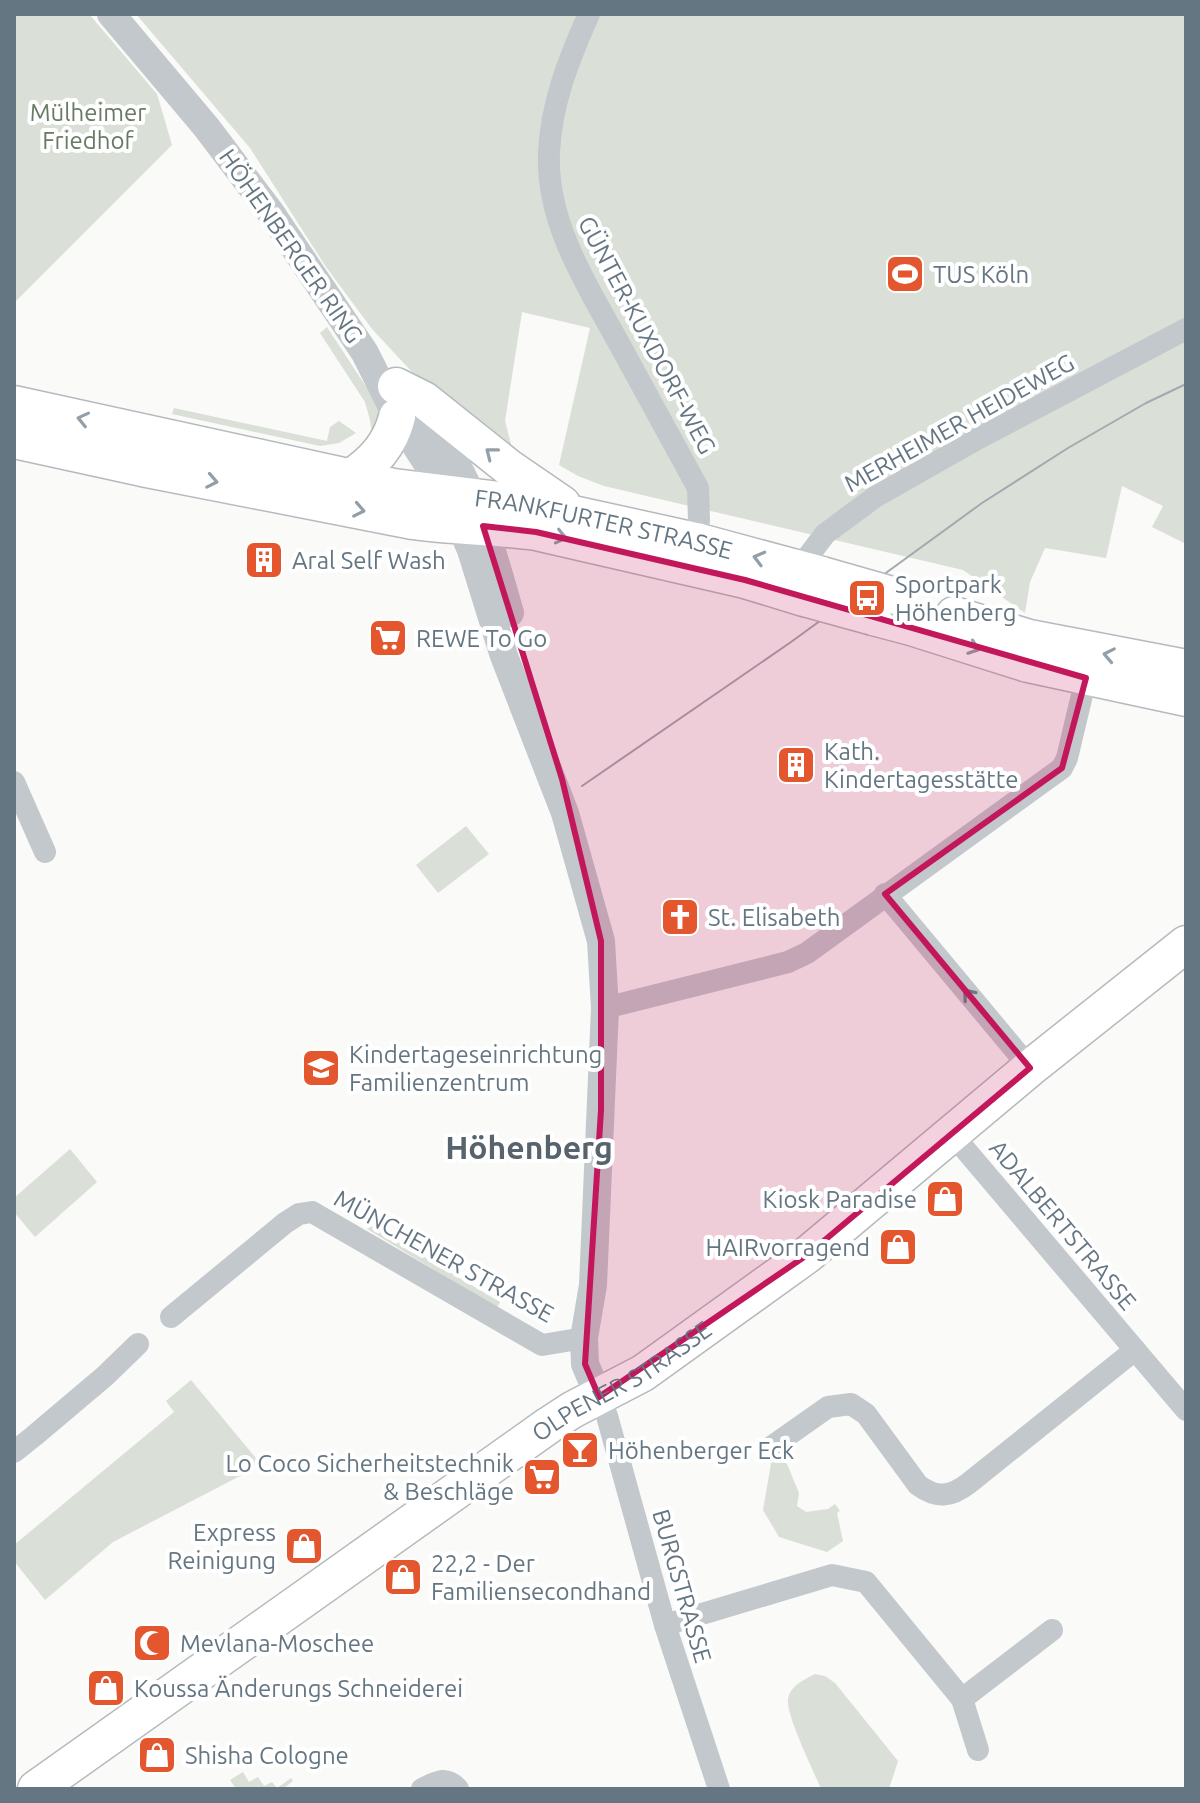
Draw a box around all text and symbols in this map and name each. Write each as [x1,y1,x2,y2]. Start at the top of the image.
park label: Mülheimer Friedhof [30,99,146,154]
street label: HÖHENBERGER RING [214,144,368,348]
street label: GÜNTER-KUXDORF-WEG [573,212,721,458]
sports icon: TUS Köln [884,253,926,295]
place label: TUS Köln [933,261,1029,288]
street label: MERHEIMER HEIDEWEG [839,349,1079,497]
one-way arrow [76,411,90,428]
one-way arrow [485,448,500,462]
one-way arrow [206,471,219,488]
street label: FRANKFURTER STRASSE [473,484,736,564]
one-way arrow [352,500,366,517]
one-way arrow [553,528,567,545]
building icon: Aral Self Wash [243,539,285,581]
place label: Aral Self Wash [292,547,446,574]
one-way arrow [752,550,766,567]
place label: Sportpark Höhenberg [895,571,1017,626]
bus stop icon: Sportpark Höhenberg [846,577,888,619]
supermarket icon: REWE To Go [367,617,409,659]
place label: REWE To Go [416,625,547,652]
one-way arrow [967,638,981,654]
one-way arrow [1102,647,1116,664]
place label: Kath. Kindertagesstätte [824,738,1018,793]
building icon: Kath. Kindertagesstätte [775,744,817,786]
church icon: St. Elisabeth [659,896,701,938]
place label: St. Elisabeth [708,904,840,931]
one-way arrow [963,989,978,1003]
place label: Kindertageseinrichtung Familienzentrum [349,1041,602,1096]
school or university icon: Kindertageseinrichtung Familienzentrum [300,1047,342,1089]
district label: Höhenberg [445,1129,613,1165]
street label: ADALBERTSTRASSE [984,1135,1142,1315]
shop icon: Kiosk Paradise [924,1178,966,1220]
street label: MÜNCHENER STRASSE [330,1184,558,1328]
place label: Kiosk Paradise [763,1186,917,1213]
shop icon: HAIRvorragend [877,1226,919,1268]
place label: HAIRvorragend [706,1234,870,1261]
street label: OLPENER STRASSE [527,1315,716,1446]
bar icon: Höhenberger Eck [559,1429,601,1471]
place label: Höhenberger Eck [608,1437,794,1464]
place label: Lo Coco Sicherheitstechnik & Beschläge [225,1450,514,1505]
supermarket icon: Lo Coco Sicherheitstechnik & Beschläge [521,1456,563,1498]
street label: BURGSTRASSE [647,1506,717,1666]
place label: Express Reinigung [167,1519,276,1574]
shop icon: Express Reinigung [283,1525,325,1567]
place label: 22,2 - Der Familiensecondhand [431,1550,651,1605]
shop icon: 22,2 - Der Familiensecondhand [382,1556,424,1598]
mosque icon: Mevlana-Moschee [131,1622,173,1664]
place label: Mevlana-Moschee [180,1630,374,1657]
shop icon: Koussa Änderungs Schneiderei [85,1667,127,1709]
place label: Koussa Änderungs Schneiderei [134,1675,463,1702]
shop icon: Shisha Cologne [136,1734,178,1776]
place label: Shisha Cologne [185,1742,349,1769]

